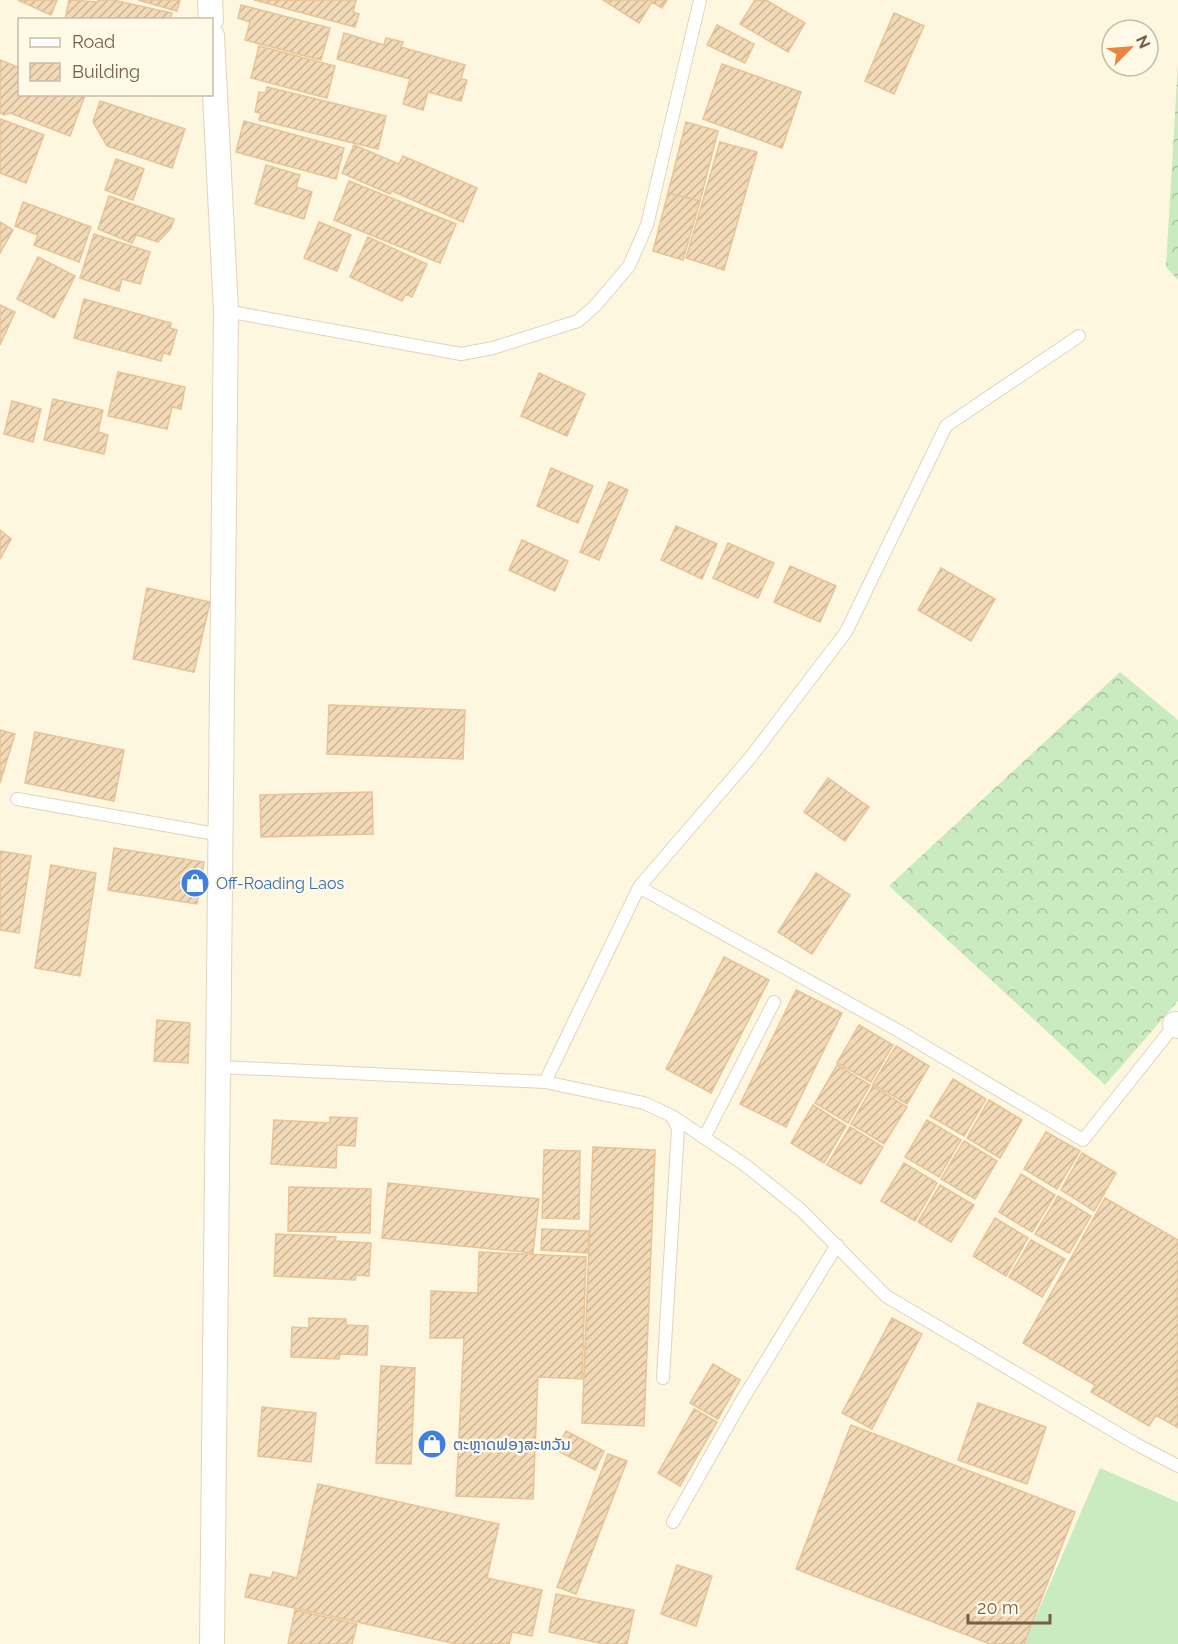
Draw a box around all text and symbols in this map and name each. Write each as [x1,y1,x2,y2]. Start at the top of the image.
legend [18,18,213,96]
north arrow [1100,18,1160,78]
text: Road [72,31,115,52]
text: N [1132,32,1154,51]
text: Building [72,61,140,82]
shop icon: Off-Roading Laos [179,867,211,899]
place label: Off-Roading Laos [216,874,344,893]
shop icon: ຕະຫຼາດຟອງສະຫວັນ [416,1428,448,1460]
place label: ຕະຫຼາດຟອງສະຫວັນ [453,1435,571,1454]
scale bar [968,1587,1050,1625]
text: 20 m [977,1597,1019,1618]

